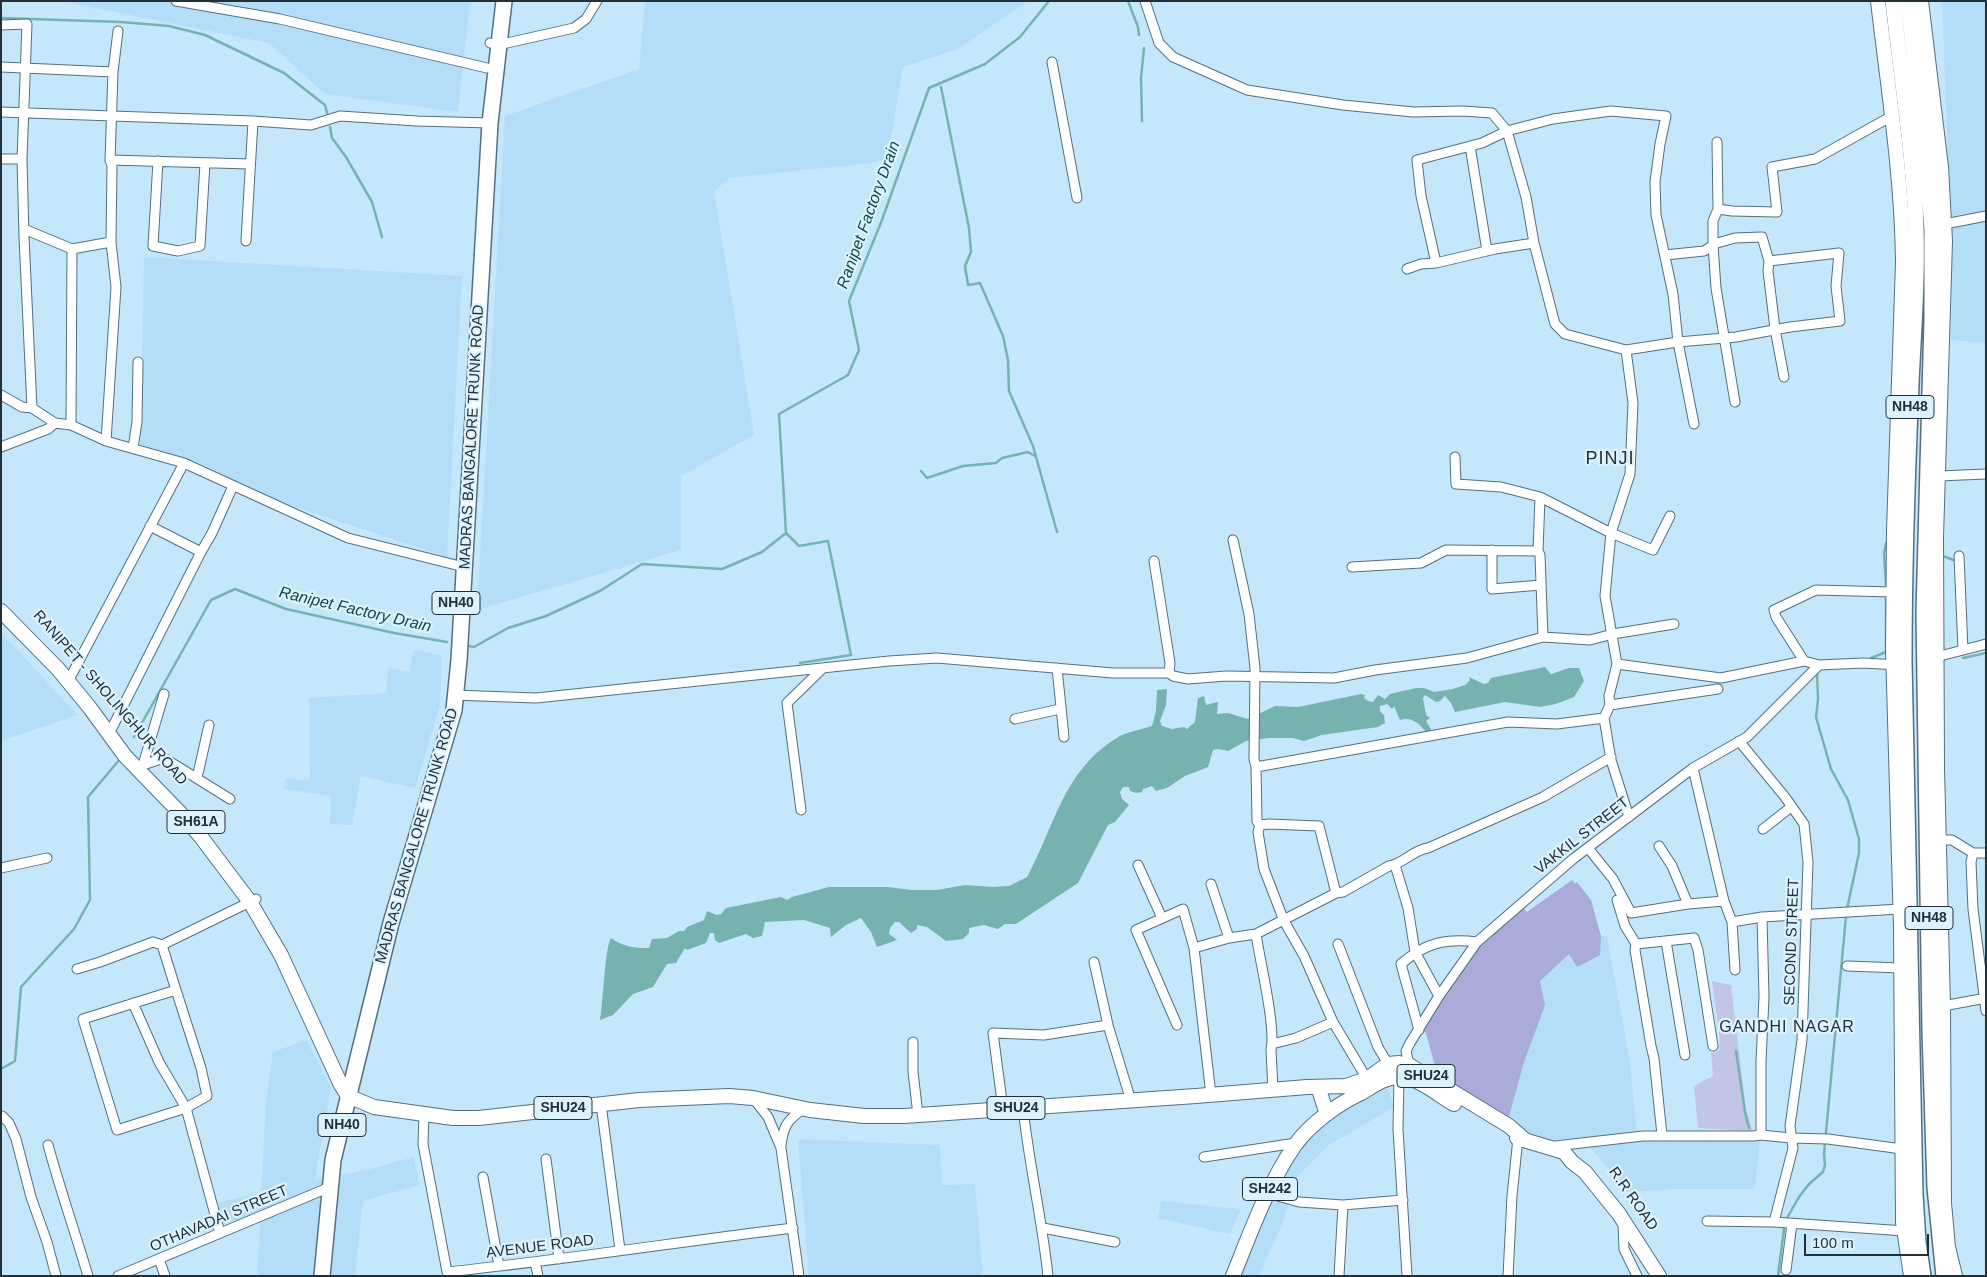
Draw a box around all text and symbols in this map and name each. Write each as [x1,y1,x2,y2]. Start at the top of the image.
water label: Ranipet Factory Drain [833,139,905,291]
street label: MADRAS BANGALORE TRUNK ROAD [456,304,488,570]
road number: NH48 [1886,396,1934,418]
district label: PINJI [1585,448,1635,470]
water label: Ranipet Factory Drain [277,583,433,637]
road number: NH40 [432,592,480,614]
street label: RANIPET - SHOLINGHUR ROAD [29,607,191,789]
street label: MADRAS BANGALORE TRUNK ROAD [372,706,462,966]
street label: VAKKIL STREET [1531,794,1633,878]
road number: SH61A [167,810,225,834]
street label: SECOND STREET [1781,878,1803,1006]
road number: NH48 [1905,906,1953,930]
district label: GANDHI NAGAR [1718,1018,1856,1038]
road number: SHU24 [1397,1064,1455,1088]
road number: SHU24 [534,1096,592,1120]
road number: SHU24 [987,1096,1045,1120]
road number: NH40 [318,1114,366,1136]
street label: R.R ROAD [1605,1164,1661,1234]
road number: SH242 [1242,1178,1298,1200]
street label: OTHAVADAI STREET [147,1182,291,1256]
scale bar [1807,1224,1932,1256]
street label: AVENUE ROAD [485,1231,595,1263]
text: 100 m [1812,1234,1854,1251]

